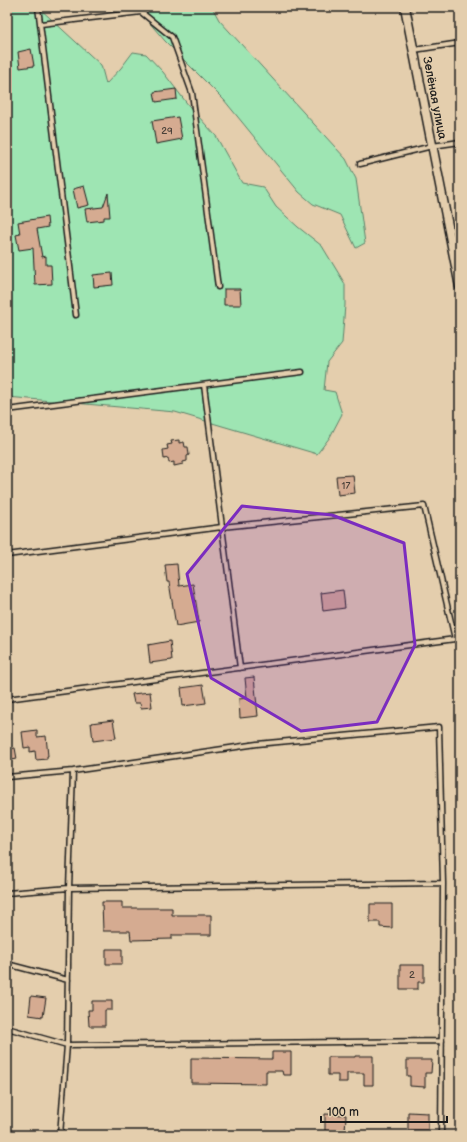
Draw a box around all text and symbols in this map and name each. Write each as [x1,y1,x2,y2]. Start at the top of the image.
street label: Зелёная улица [419,55,450,141]
house number: 29 [161,125,173,137]
house number: 17 [342,480,350,492]
house number: 2 [409,969,415,981]
scale bar [321,1098,447,1124]
text: 100 m [327,1105,359,1120]

